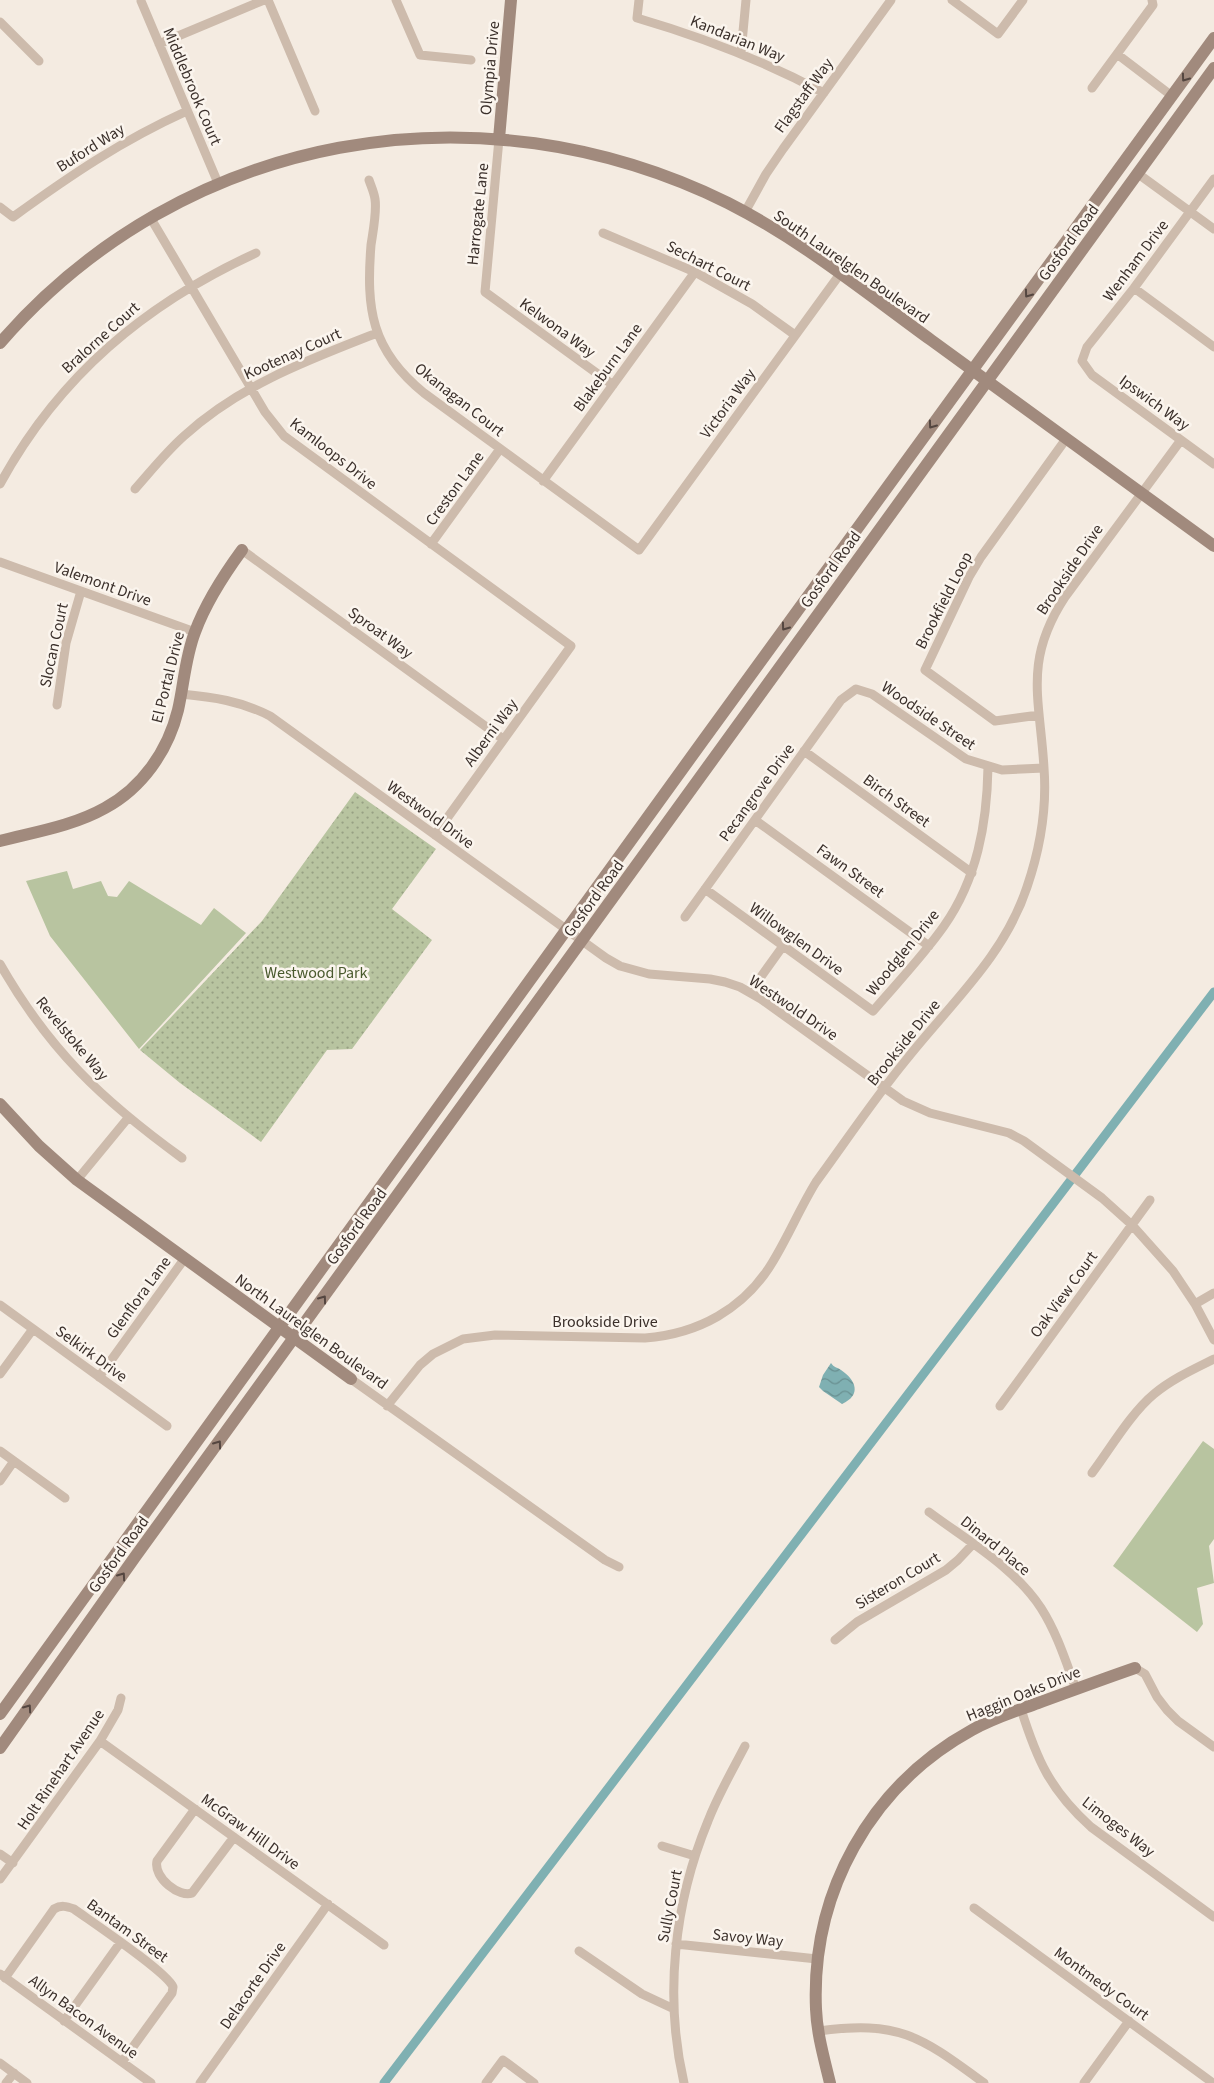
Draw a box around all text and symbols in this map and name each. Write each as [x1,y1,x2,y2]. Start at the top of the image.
street label: Kandarian Way [687,10,789,68]
street label: Olympia Drive [475,20,505,116]
street label: Middlebrook Court [157,24,227,149]
street label: Flagstaff Way [769,53,839,138]
one-way arrow [1182,72,1191,81]
street label: Buford Way [52,118,129,177]
street label: Harrogate Lane [462,162,494,266]
street label: Gosford Road [1033,200,1104,286]
street label: South Laurelglen Boulevard [769,205,934,329]
street label: Wenham Drive [1098,215,1174,306]
street label: Sechart Court [662,235,755,297]
one-way arrow [1024,288,1034,297]
street label: Kelwona Way [515,293,600,363]
street label: Bralorne Court [57,296,145,379]
street label: Blakeburn Lane [568,319,648,416]
street label: Kootenay Court [240,322,345,385]
street label: Okanagan Court [410,358,509,442]
street label: Victoria Way [695,364,761,443]
street label: Ipswich Way [1115,370,1195,436]
street label: Kamloops Drive [285,413,382,495]
one-way arrow [929,419,938,429]
street label: Creston Lane [420,447,489,530]
street label: Brookside Drive [1031,520,1108,619]
street label: Gosford Road [795,527,866,613]
street label: Brookfield Loop [910,548,978,653]
street label: Valemont Drive [51,556,154,612]
street label: Slocan Court [34,600,74,690]
street label: Sproat Way [343,602,418,664]
one-way arrow [782,622,792,631]
street label: El Portal Drive [146,629,190,725]
street label: Woodside Street [877,676,980,756]
street label: Alberni Way [459,694,523,771]
street label: Pecangrove Drive [714,739,800,846]
street label: Birch Street [858,769,935,833]
street label: Westwold Drive [382,776,479,854]
street label: Fawn Street [812,839,889,903]
street label: Gosford Road [558,856,629,942]
street label: Willowglen Drive [745,897,848,981]
street label: Woodglen Drive [861,905,945,1001]
park label: Westwood Park [264,962,368,984]
street label: Westwold Drive [744,970,842,1046]
street label: Revelstoke Way [31,992,114,1086]
street label: Brookside Drive [862,995,946,1091]
street label: Gosford Road [321,1184,392,1270]
street label: Oak View Court [1025,1246,1103,1342]
street label: Glenflora Lane [101,1252,176,1343]
street label: North Laurelglen Boulevard [230,1269,392,1395]
one-way arrow [317,1295,326,1304]
street label: Brookside Drive [552,1311,658,1333]
street label: Selkirk Drive [51,1320,132,1387]
one-way arrow [212,1441,220,1450]
street label: Dinard Place [956,1511,1035,1581]
street label: Gosford Road [83,1512,154,1598]
street label: Sisteron Court [851,1547,945,1615]
one-way arrow [116,1572,125,1582]
street label: Haggin Oaks Drive [963,1661,1084,1727]
one-way arrow [22,1704,31,1714]
street label: Holt Rinehart Avenue [12,1705,110,1834]
street label: McGraw Hill Drive [197,1788,304,1875]
street label: Limoges Way [1077,1791,1160,1863]
street label: Sully Court [652,1867,688,1944]
street label: Bantam Street [82,1894,173,1968]
street label: Savoy Way [711,1923,785,1953]
street label: Delacorte Drive [215,1937,291,2034]
street label: Montmedy Court [1049,1942,1154,2026]
street label: Allyn Bacon Avenue [24,1970,143,2064]

